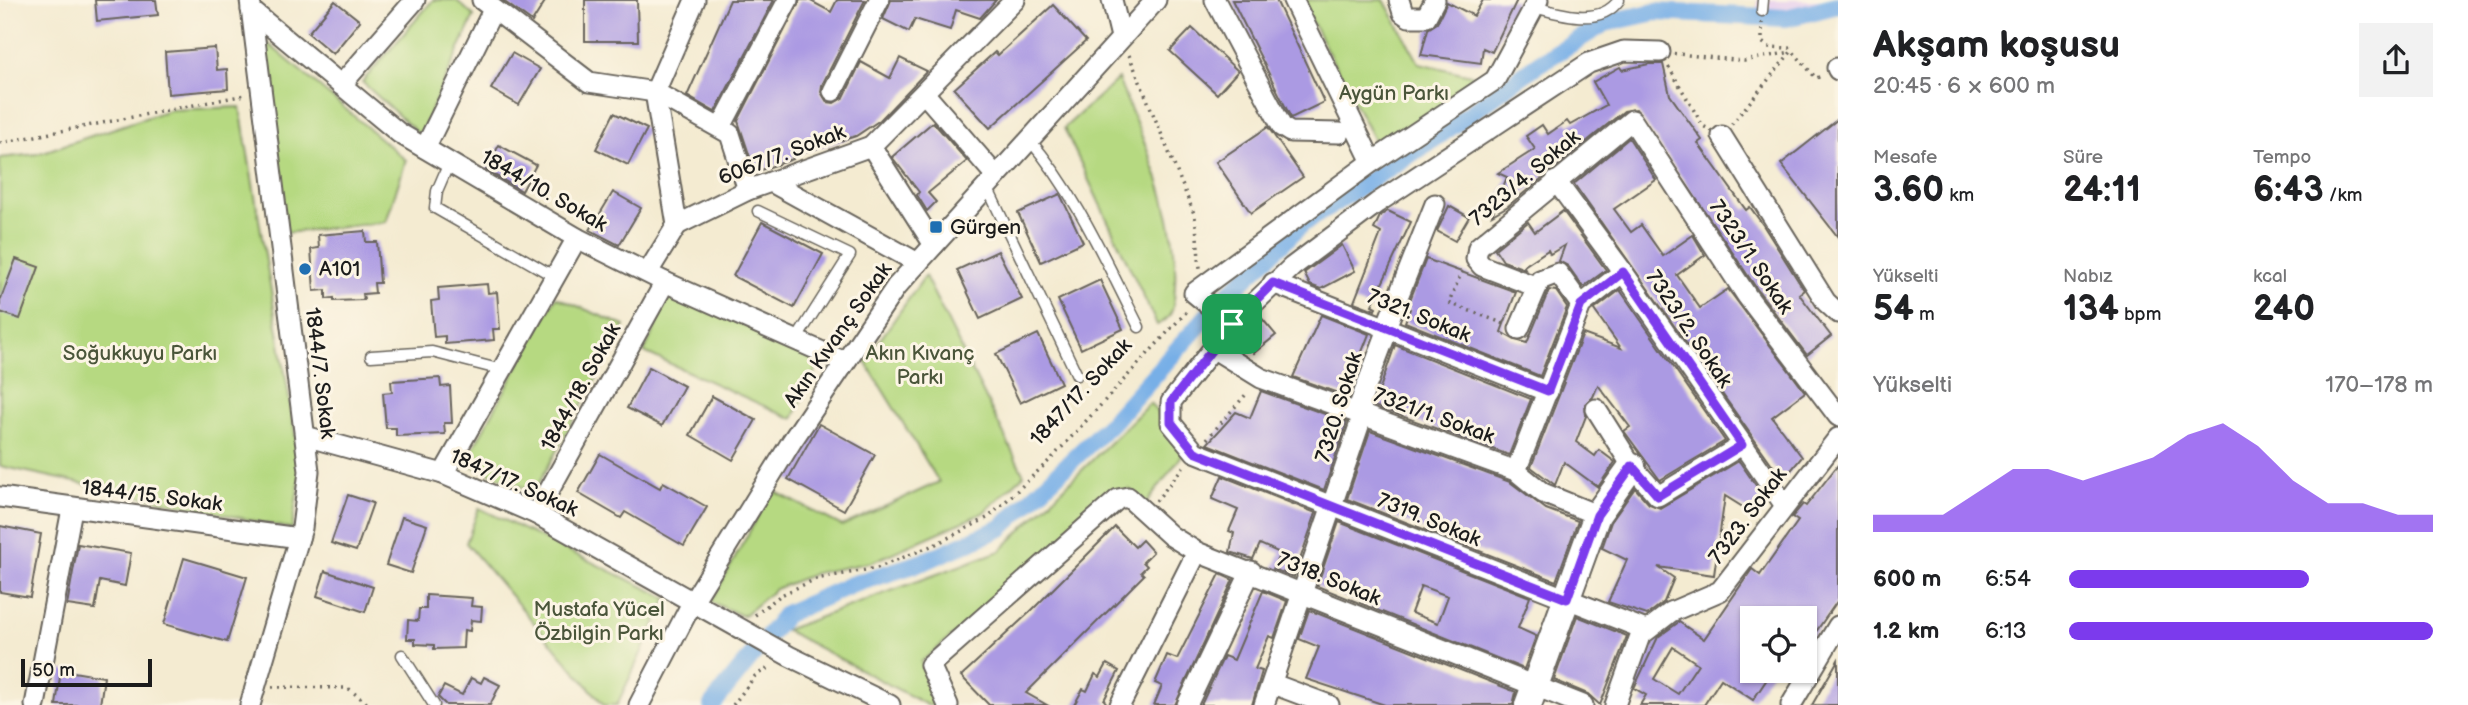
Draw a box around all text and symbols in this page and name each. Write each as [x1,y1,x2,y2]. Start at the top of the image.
text: Akşam koşusu [1873,23,2120,68]
button: share [2359,23,2433,97]
text: 20:45 · 6 × 600 m [1873,72,2055,100]
park label: Aygün Parkı [1339,81,1449,106]
street label: 6067/7. Sokak [715,119,850,191]
street label: 7323/4. Sokak [1465,124,1586,231]
street label: 1844/10. Sokak [476,145,612,238]
text: Mesafe [1873,146,1937,169]
text: Süre [2063,146,2103,169]
text: Tempo [2253,146,2311,169]
text: 3.60 [1873,169,1944,212]
text: 24:11 [2063,169,2141,212]
text: 6:43 [2253,169,2324,212]
text: km [1944,184,1974,207]
text: /km [2324,184,2362,207]
street label: 7323/1. Sokak [1704,195,1799,319]
place label: Gürgen [950,215,1021,240]
marker: Gürgen [928,219,944,235]
place label: A101 [319,257,360,282]
street label: Akın Kıvanç Sokak [779,257,898,412]
marker: A101 [297,261,313,277]
text: Yükselti [1873,265,1938,288]
text: Nabız [2063,265,2112,288]
text: kcal [2253,265,2287,288]
street label: 7323/2. Sokak [1641,266,1738,393]
street label: 7321. Sokak [1364,284,1475,348]
text: 54 [1873,288,1914,331]
text: 134 [2063,288,2119,331]
text: 240 [2253,288,2315,331]
pin [1202,294,1262,354]
text: m [1914,303,1935,326]
text: bpm [2119,303,2161,326]
icon: arrive [1213,305,1251,343]
street label: 1844/7. Sokak [300,306,341,441]
street label: 1844/18. Sokak [536,318,627,455]
street label: 1847/17. Sokak [1025,333,1138,451]
park label: Soğukkuyu Parkı [63,341,217,366]
park label: Akın Kıvanç Parkı [866,341,974,390]
street label: 7320. Sokak [1310,348,1368,465]
text: Yükselti [1873,371,1952,399]
text: 170–178 m [2325,371,2433,399]
street label: 7321/1. Sokak [1370,383,1499,450]
street label: 1847/17. Sokak [446,444,583,523]
street label: 7323. Sokak [1704,462,1793,569]
street label: 1844/15. Sokak [80,475,225,517]
street label: 7319. Sokak [1374,488,1485,552]
street label: 7318. Sokak [1273,547,1385,611]
text: 600 m [1873,565,1941,593]
text: 6:54 [1985,565,2031,593]
park label: Mustafa Yücel Özbilgin Parkı [533,597,665,646]
map controls [1740,606,1817,683]
button: locate [1740,606,1817,683]
text: 1.2 km [1873,617,1939,645]
text: 6:13 [1985,617,2027,645]
scale bar [21,656,152,688]
text: 50 m [32,659,75,682]

